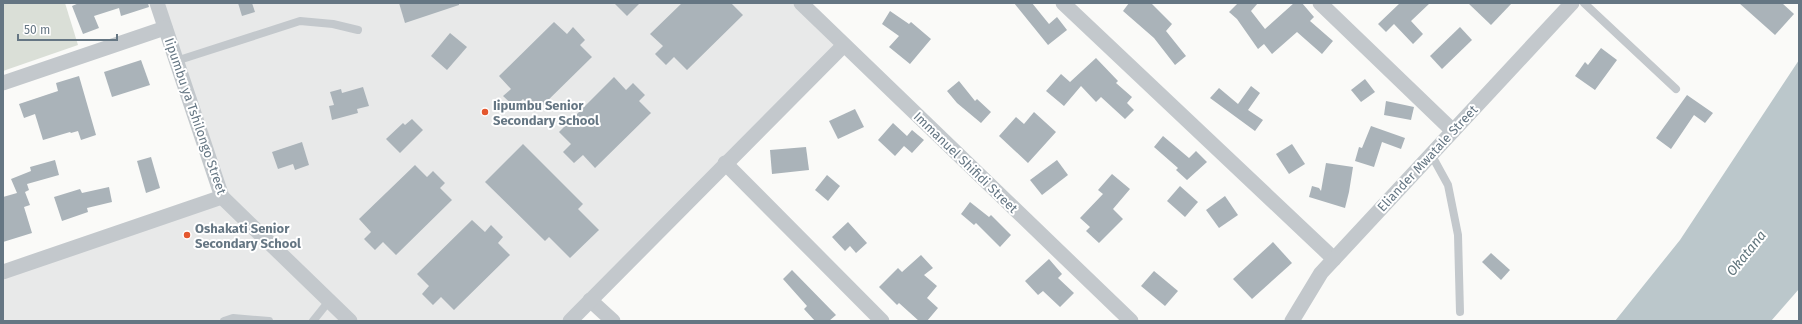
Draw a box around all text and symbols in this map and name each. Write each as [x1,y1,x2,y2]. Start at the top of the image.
scale bar [18,16,117,42]
text: 50 m [24,23,50,37]
street label: Iipumbu ya Tshilongo Street [162,36,230,197]
place label: Iipumbu Senior Secondary School [493,98,599,128]
street label: Eliander Mwatale Street [1374,102,1481,215]
marker: Iipumbu Senior Secondary School [480,107,490,117]
street label: Immanuel Shifidi Street [911,109,1021,216]
place label: Oshakati Senior Secondary School [195,221,301,251]
water label: Okatana [1723,227,1770,280]
marker: Oshakati Senior Secondary School [182,230,192,240]

